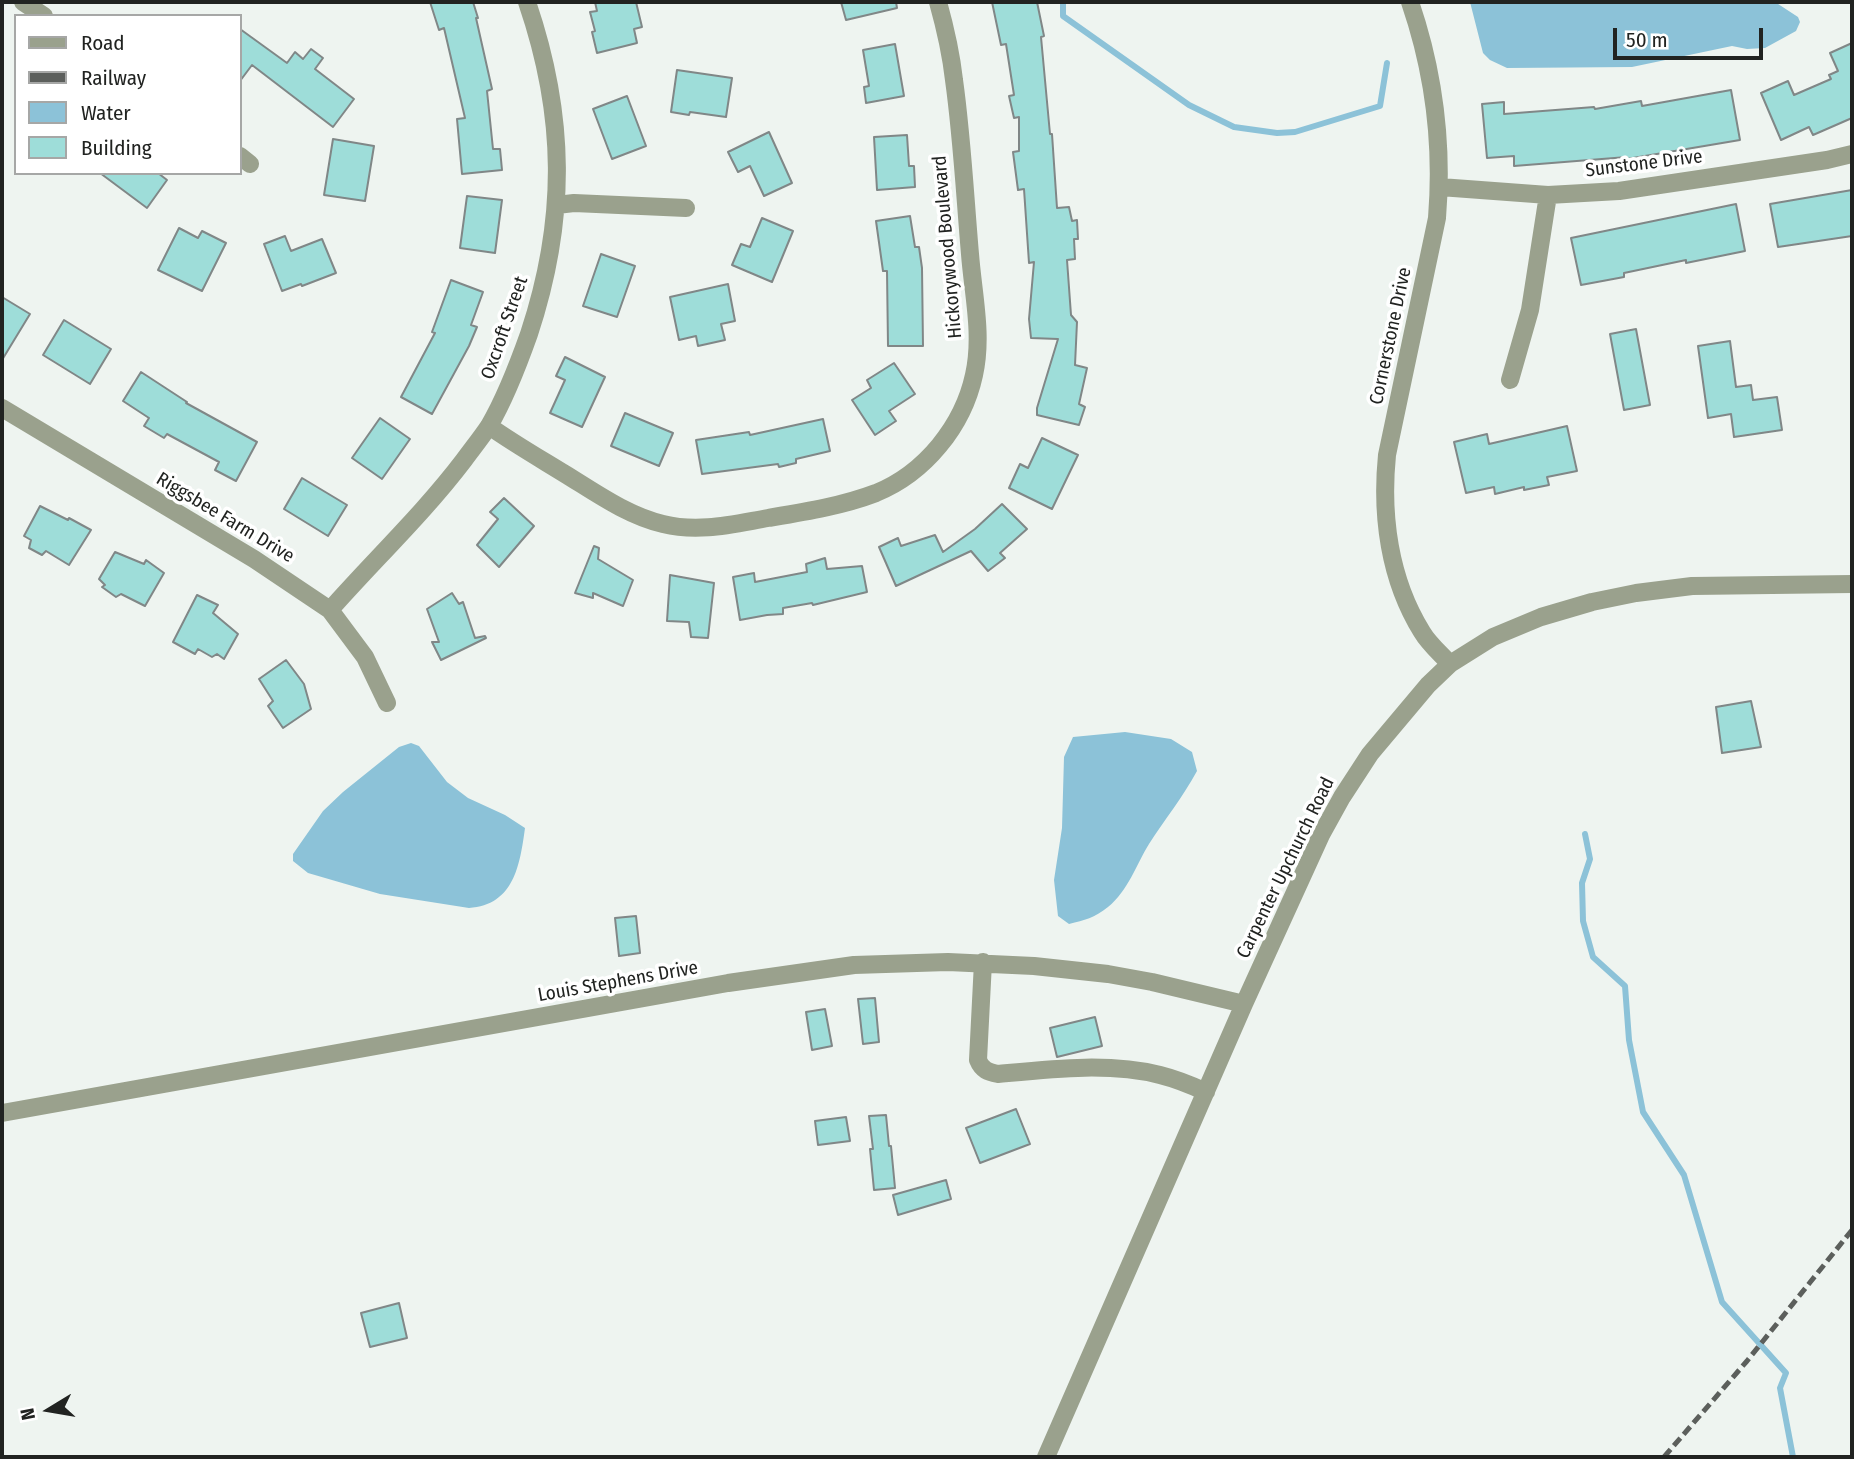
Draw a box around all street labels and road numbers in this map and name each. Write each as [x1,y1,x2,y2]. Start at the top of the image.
street label: Sunstone Drive [1584,146,1704,182]
street label: Hickorywood Boulevard [929,155,967,339]
street label: Cornerstone Drive [1365,265,1417,407]
street label: Oxcroft Street [477,274,533,382]
street label: Riggsbee Farm Drive [152,468,298,568]
street label: Carpenter Upchurch Road [1232,774,1340,962]
street label: Louis Stephens Drive [536,957,700,1007]

